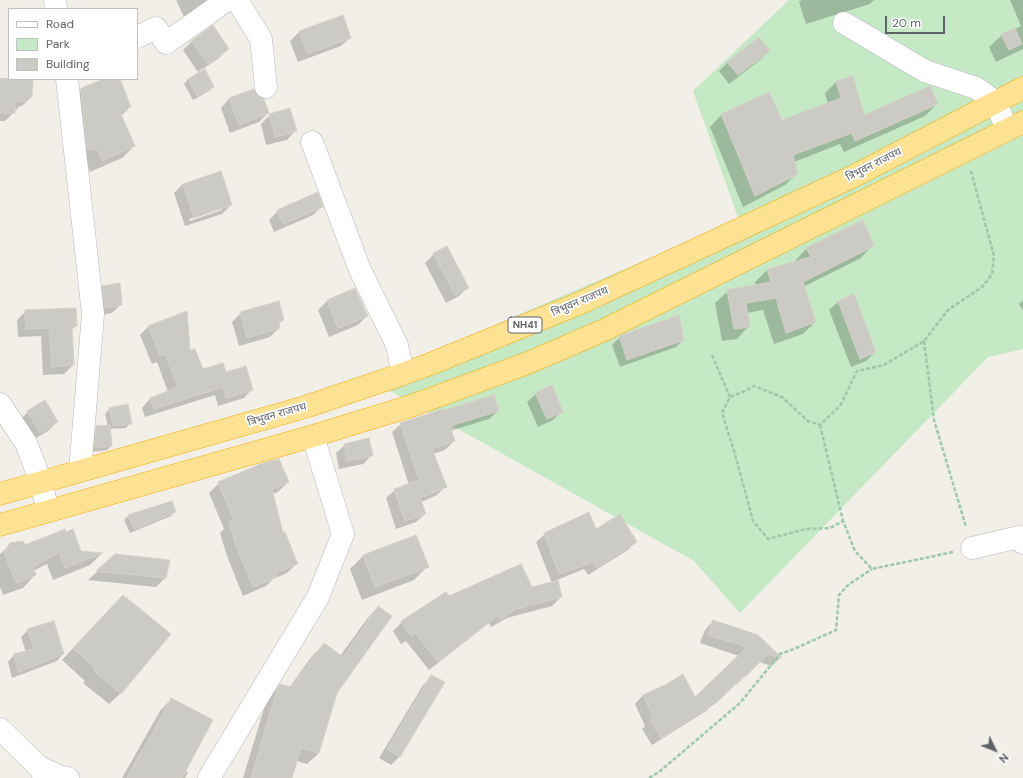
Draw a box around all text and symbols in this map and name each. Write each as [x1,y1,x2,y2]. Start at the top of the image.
legend [8,8,138,80]
scale bar [887,8,947,34]
text: 20 m [892,15,921,31]
text: Road [46,16,74,32]
text: Park [46,36,70,52]
text: Building [46,56,90,72]
street label: त्रिभुवन राजपथ [844,145,904,185]
street label: त्रिभुवन राजपथ [550,284,610,320]
road number: NH41 [508,317,542,333]
street label: त्रिभुवन राजपथ [246,400,308,430]
north arrow [975,730,1015,770]
text: N [996,750,1012,766]

